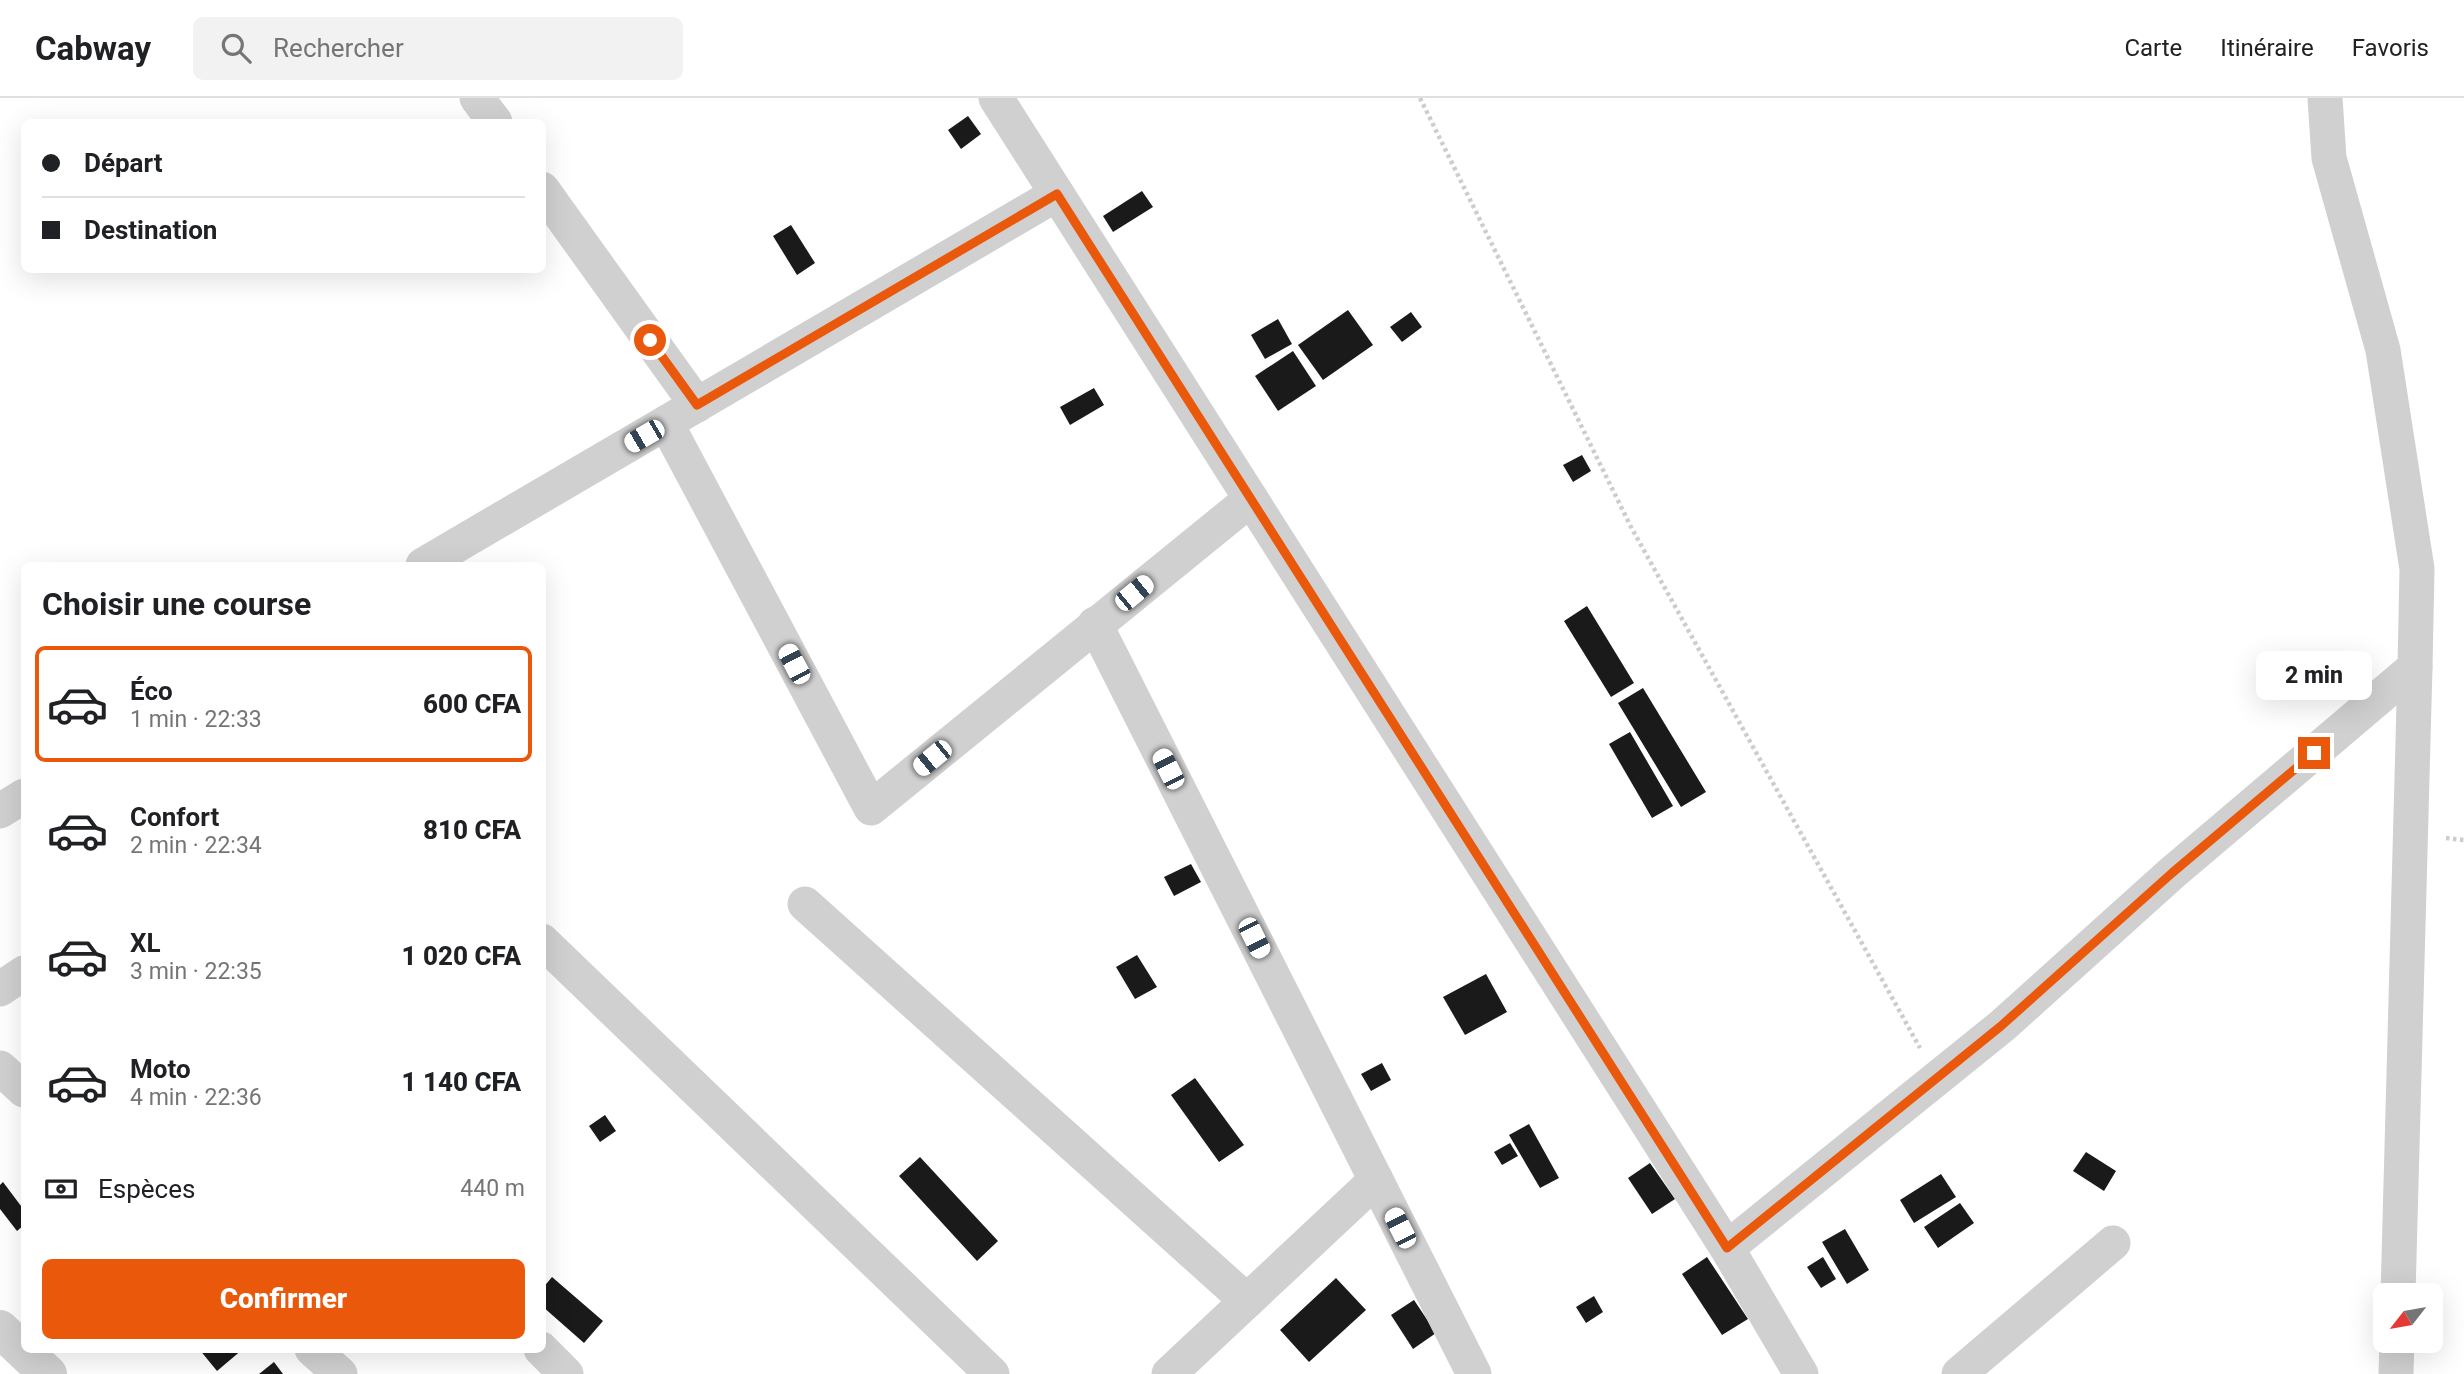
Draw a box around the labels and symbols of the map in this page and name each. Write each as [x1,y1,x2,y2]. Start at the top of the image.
route start [634,324,666,356]
car [621,416,668,456]
car [1112,572,1157,614]
car [775,641,814,687]
callout: 2 min [2256,652,2372,700]
car [910,737,955,779]
route end [2298,737,2330,769]
car [1150,746,1187,792]
car [1236,915,1273,961]
car [1382,1205,1419,1251]
north arrow [2373,1283,2443,1353]

